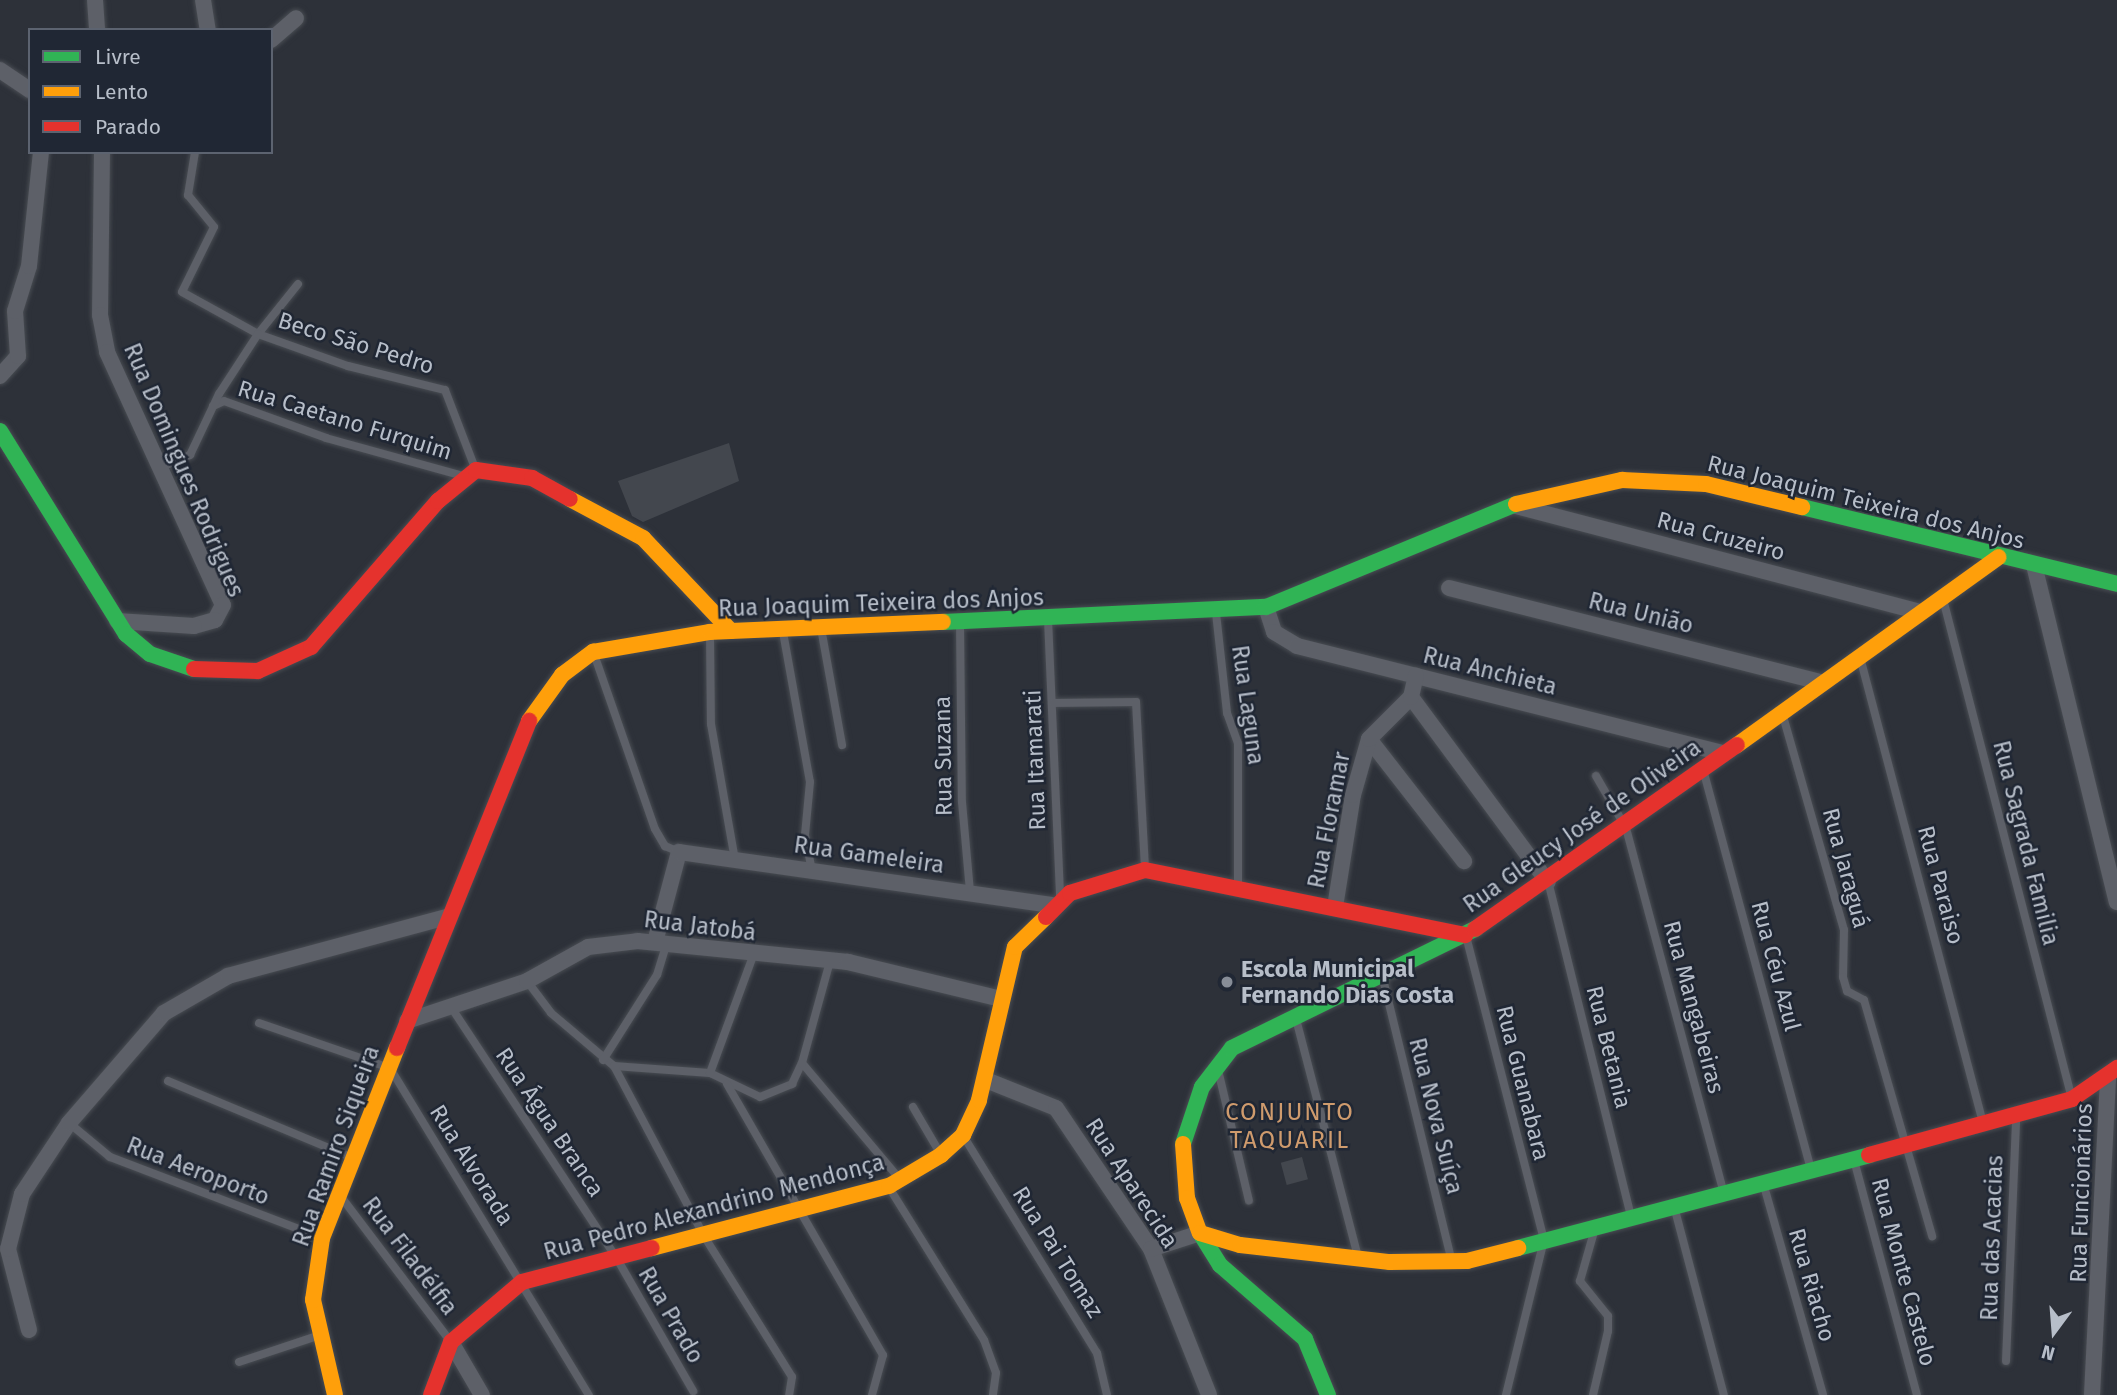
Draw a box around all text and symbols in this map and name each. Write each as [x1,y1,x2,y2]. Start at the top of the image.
legend [28,28,273,154]
text: Livre [95,44,141,70]
text: Lento [95,79,148,105]
text: Parado [95,114,161,140]
street label: Beco São Pedro [275,306,437,380]
street label: Rua Domingues Rodrigues [118,339,250,601]
street label: Rua Caetano Furquim [235,374,455,466]
street label: Rua Joaquim Teixeira dos Anjos [1705,449,2027,555]
street label: Rua Cruzeiro [1654,506,1788,566]
street label: Rua Joaquim Teixeira dos Anjos [718,584,1044,622]
street label: Rua União [1586,587,1696,639]
street label: Rua Anchieta [1420,641,1560,701]
street label: Rua Laguna [1226,643,1270,767]
street label: Rua Itamarati [1019,689,1051,831]
street label: Rua Suzana [928,696,958,816]
street label: Rua Gleucy José de Oliveira [1458,733,1706,919]
street label: Rua Sagrada Familia [1987,738,2065,948]
street label: Rua Floramar [1302,749,1356,891]
street label: Rua Jaraguá [1817,805,1875,931]
street label: Rua Paraiso [1912,823,1970,947]
street label: Rua Gameleira [792,831,946,879]
street label: Rua Céu Azul [1745,898,1807,1034]
street label: Rua Jatobá [642,905,758,947]
street label: Rua Mangabeiras [1658,918,1730,1096]
place label: Escola Municipal Fernando Dias Costa [1241,955,1454,1009]
marker: Escola Municipal Fernando Dias Costa [1219,974,1235,990]
street label: Rua Betania [1580,983,1638,1111]
street label: Rua Guanabara [1490,1003,1556,1163]
street label: Rua Nova Suíça [1403,1035,1469,1197]
street label: Rua Ramiro Siqueira [287,1042,385,1250]
street label: Rua Água Branca [490,1042,610,1202]
district label: CONJUNTO TAQUARIL [1226,1099,1354,1155]
street label: Rua Alvorada [424,1100,520,1230]
street label: Rua Funcionários [2064,1103,2098,1283]
street label: Rua Aparecida [1080,1113,1184,1253]
street label: Rua Aeroporto [123,1131,273,1211]
street label: Rua Pedro Alexandrino Mendonça [541,1148,887,1266]
street label: Rua das Acacias [1975,1155,2009,1321]
street label: Rua Monte Castelo [1866,1175,1942,1369]
street label: Rua Pai Tomaz [1007,1181,1109,1323]
street label: Rua Filadélfia [357,1191,463,1321]
street label: Rua Riacho [1783,1225,1841,1345]
street label: Rua Prado [632,1262,710,1368]
north arrow [2019,1297,2089,1367]
text: N [2039,1340,2057,1365]

